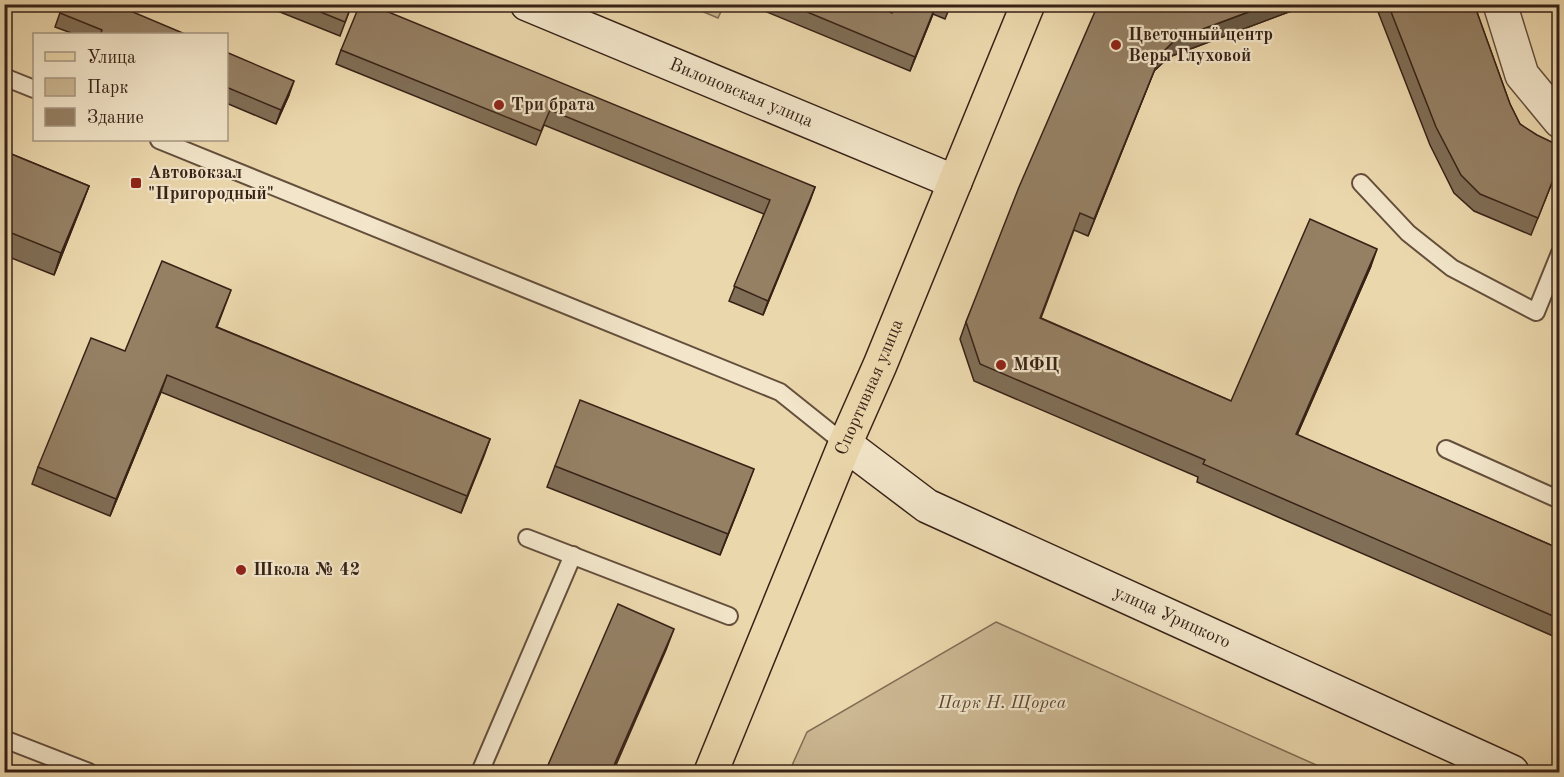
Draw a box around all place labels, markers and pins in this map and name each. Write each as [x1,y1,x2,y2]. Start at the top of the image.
place label: Цветочный центр Веры Глуховой [1128,26,1273,65]
marker: Цветочный центр Веры Глуховой [1109,38,1123,52]
place label: Три брата [511,96,595,114]
marker: Три брата [492,98,506,112]
place label: Автовокзал "Пригородный" [148,164,274,203]
marker: Автовокзал "Пригородный" [129,176,143,190]
place label: МФЦ [1013,356,1059,374]
marker: МФЦ [994,358,1008,372]
place label: Школа № 42 [253,561,360,579]
marker: Школа № 42 [234,563,248,577]

